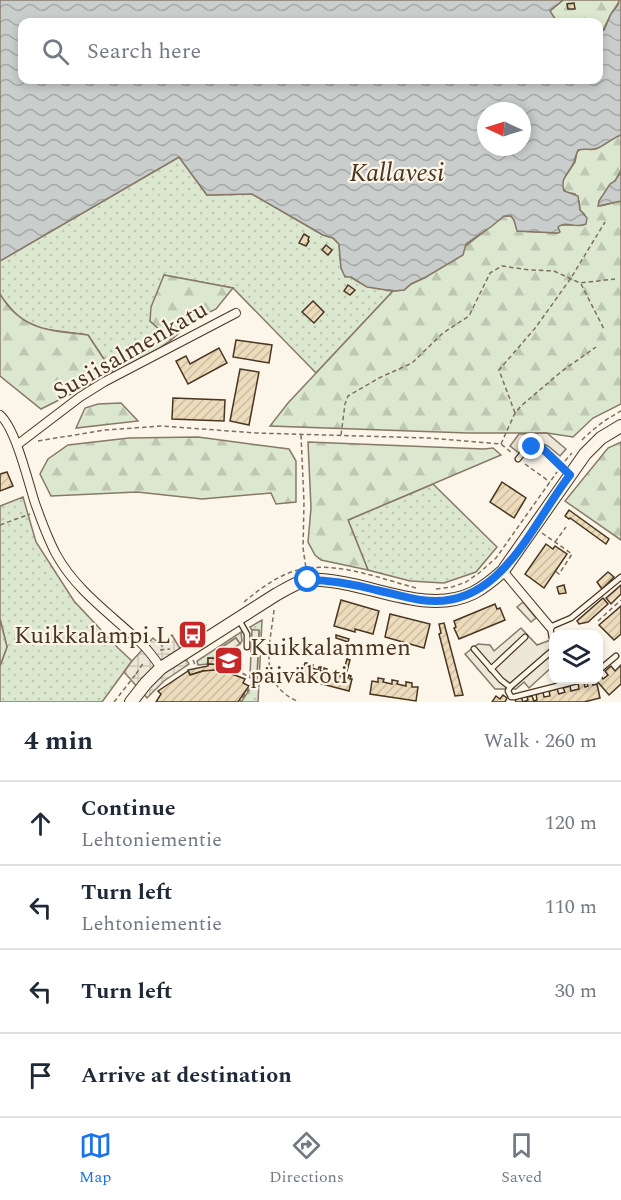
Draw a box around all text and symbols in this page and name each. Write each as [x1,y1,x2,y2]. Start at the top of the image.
search box [18,18,603,84]
icon: search [39,35,72,68]
text: Search here [87,35,201,68]
north arrow [477,102,531,156]
water label: Kallavesi [350,153,444,193]
street label: Susiisalmenkatu [46,292,215,410]
route end [518,433,544,459]
route start [294,566,320,592]
place label: Kuikkalampi L [14,618,171,654]
bus stop icon: Kuikkalampi L [176,619,208,651]
place label: Kuikkalammen päiväkoti [250,630,411,694]
map controls [549,630,603,684]
button: layers [549,630,603,684]
school or university icon: Kuikkalammen päiväkoti [213,645,245,677]
text: 4 min [24,721,93,761]
text: Walk · 260 m [484,726,597,756]
text: Continue [81,792,176,825]
icon: ahead [24,807,57,840]
text: 120 m [545,808,597,838]
text: Lehtoniementie [81,825,222,855]
text: Turn left [81,876,173,909]
icon: left [24,891,57,924]
text: 110 m [545,892,597,922]
text: Lehtoniementie [81,909,222,939]
icon: left [24,975,57,1008]
text: Turn left [81,975,173,1008]
text: 30 m [555,976,597,1006]
icon: arrive [24,1059,57,1092]
text: Arrive at destination [81,1059,292,1092]
tab: Map [79,1129,112,1189]
tab: Directions [269,1129,344,1189]
tab: Saved [501,1129,542,1189]

